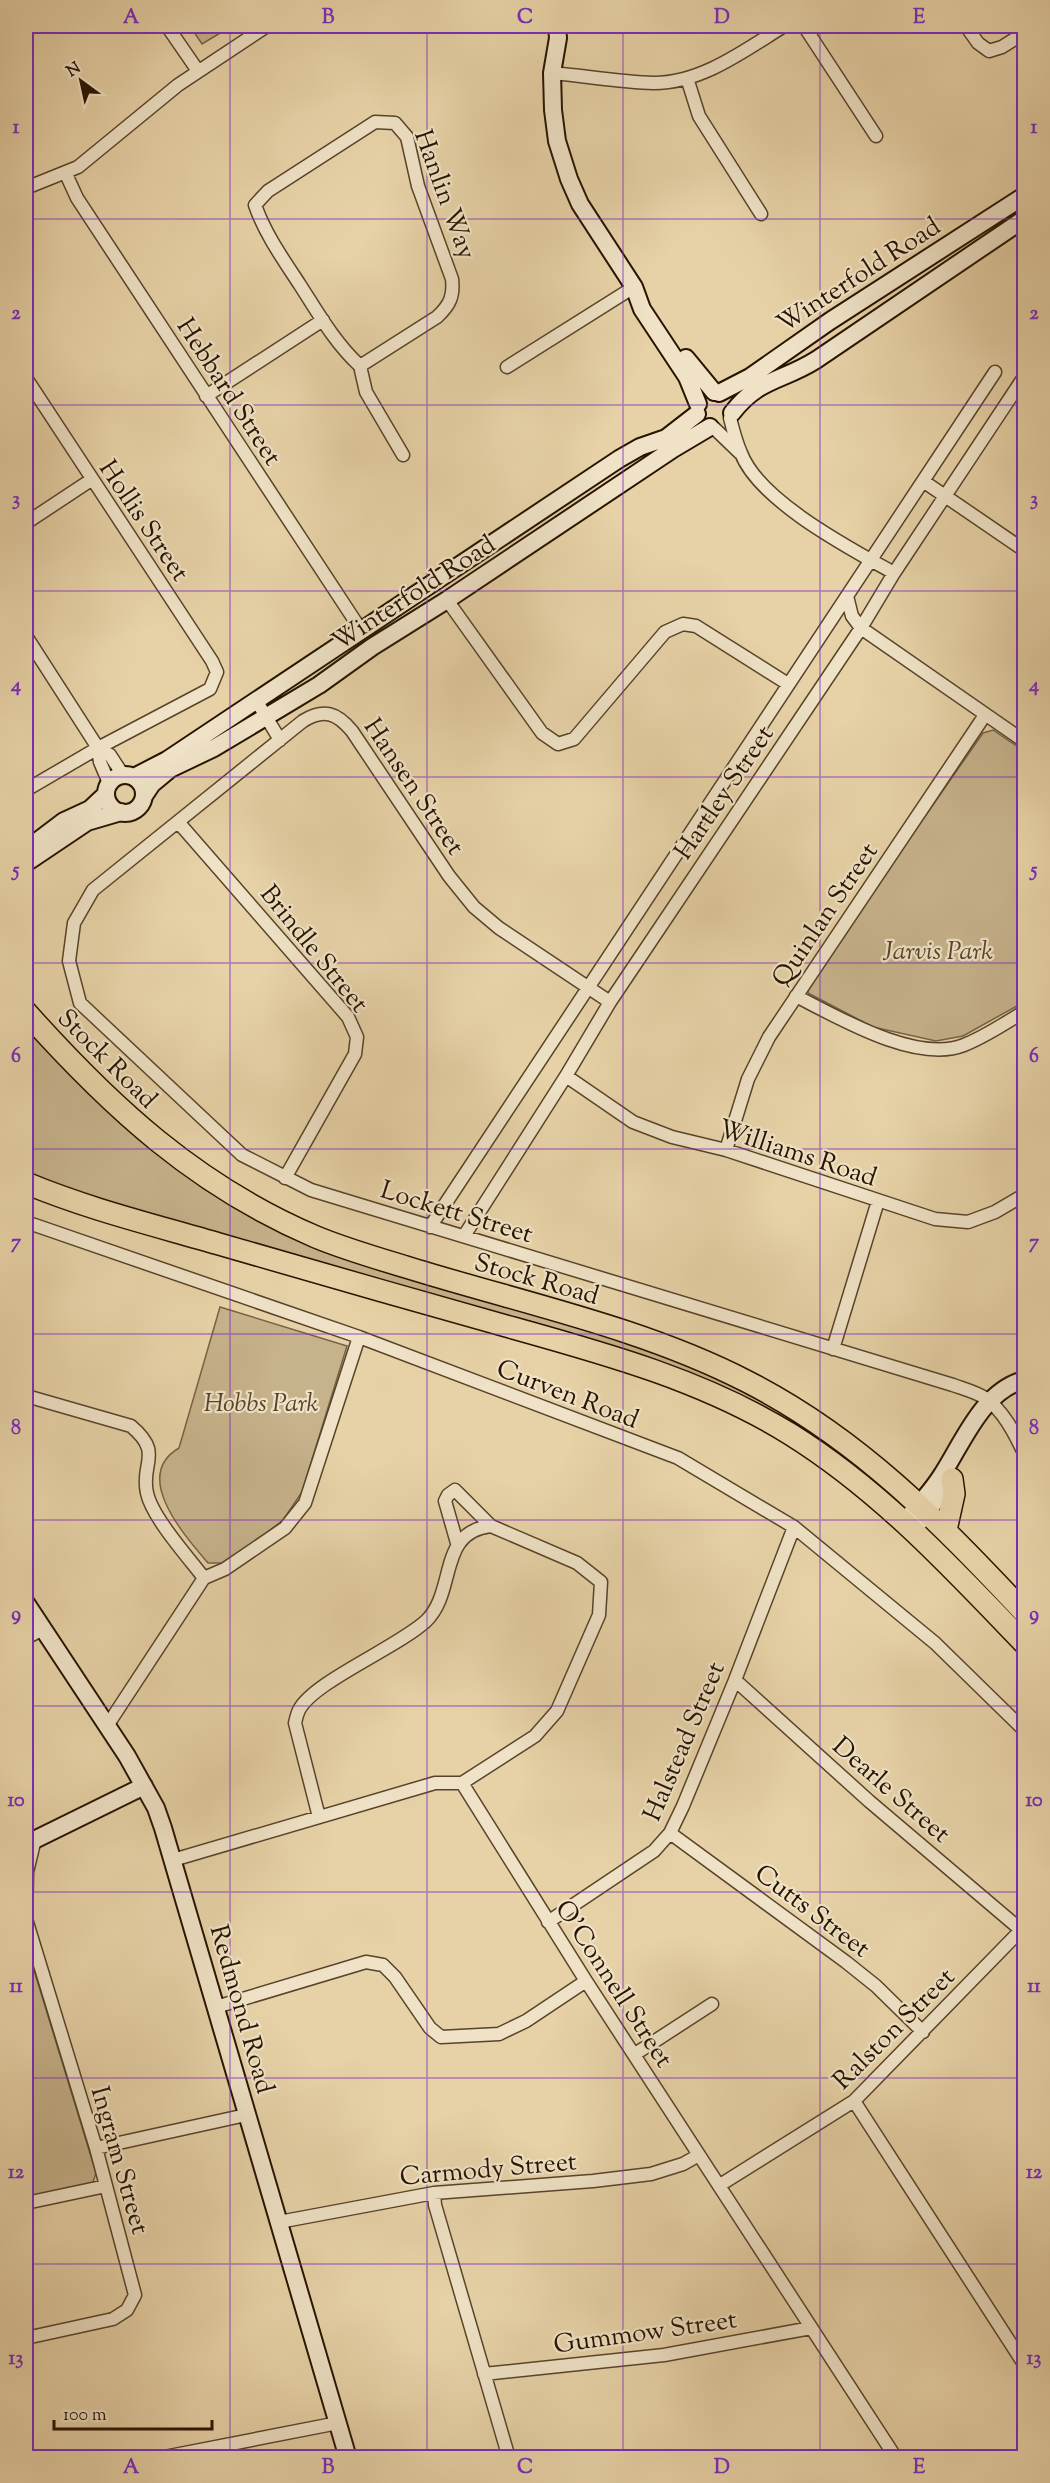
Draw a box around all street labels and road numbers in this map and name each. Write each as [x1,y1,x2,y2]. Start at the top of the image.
street label: Hanlin Way [403,125,484,265]
street label: Winterfold Road [770,209,949,343]
street label: Hebbard Street [166,311,290,474]
street label: Hollis Street [89,453,197,590]
street label: Winterfold Road [325,527,504,661]
street label: Hansen Street [353,711,473,863]
street label: Hartley Street [666,719,784,868]
street label: Quinlan Street [764,836,888,995]
street label: Brindle Street [250,878,376,1022]
street label: Stock Road [48,1001,165,1118]
street label: Williams Road [713,1111,881,1197]
street label: Lockett Street [375,1173,537,1254]
street label: Stock Road [470,1245,603,1316]
street label: Curven Road [491,1351,644,1440]
street label: Halstead Street [635,1656,736,1827]
street label: Dearle Street [823,1729,958,1853]
street label: Cutts Street [746,1856,877,1968]
street label: O'Connell Street [545,1893,681,2076]
street label: Redmond Road [199,1921,282,2099]
street label: Ralston Street [825,1960,964,2099]
street label: Ingram Street [80,2082,157,2239]
street label: Carmody Street [398,2144,578,2197]
street label: Gummow Street [551,2302,739,2365]

